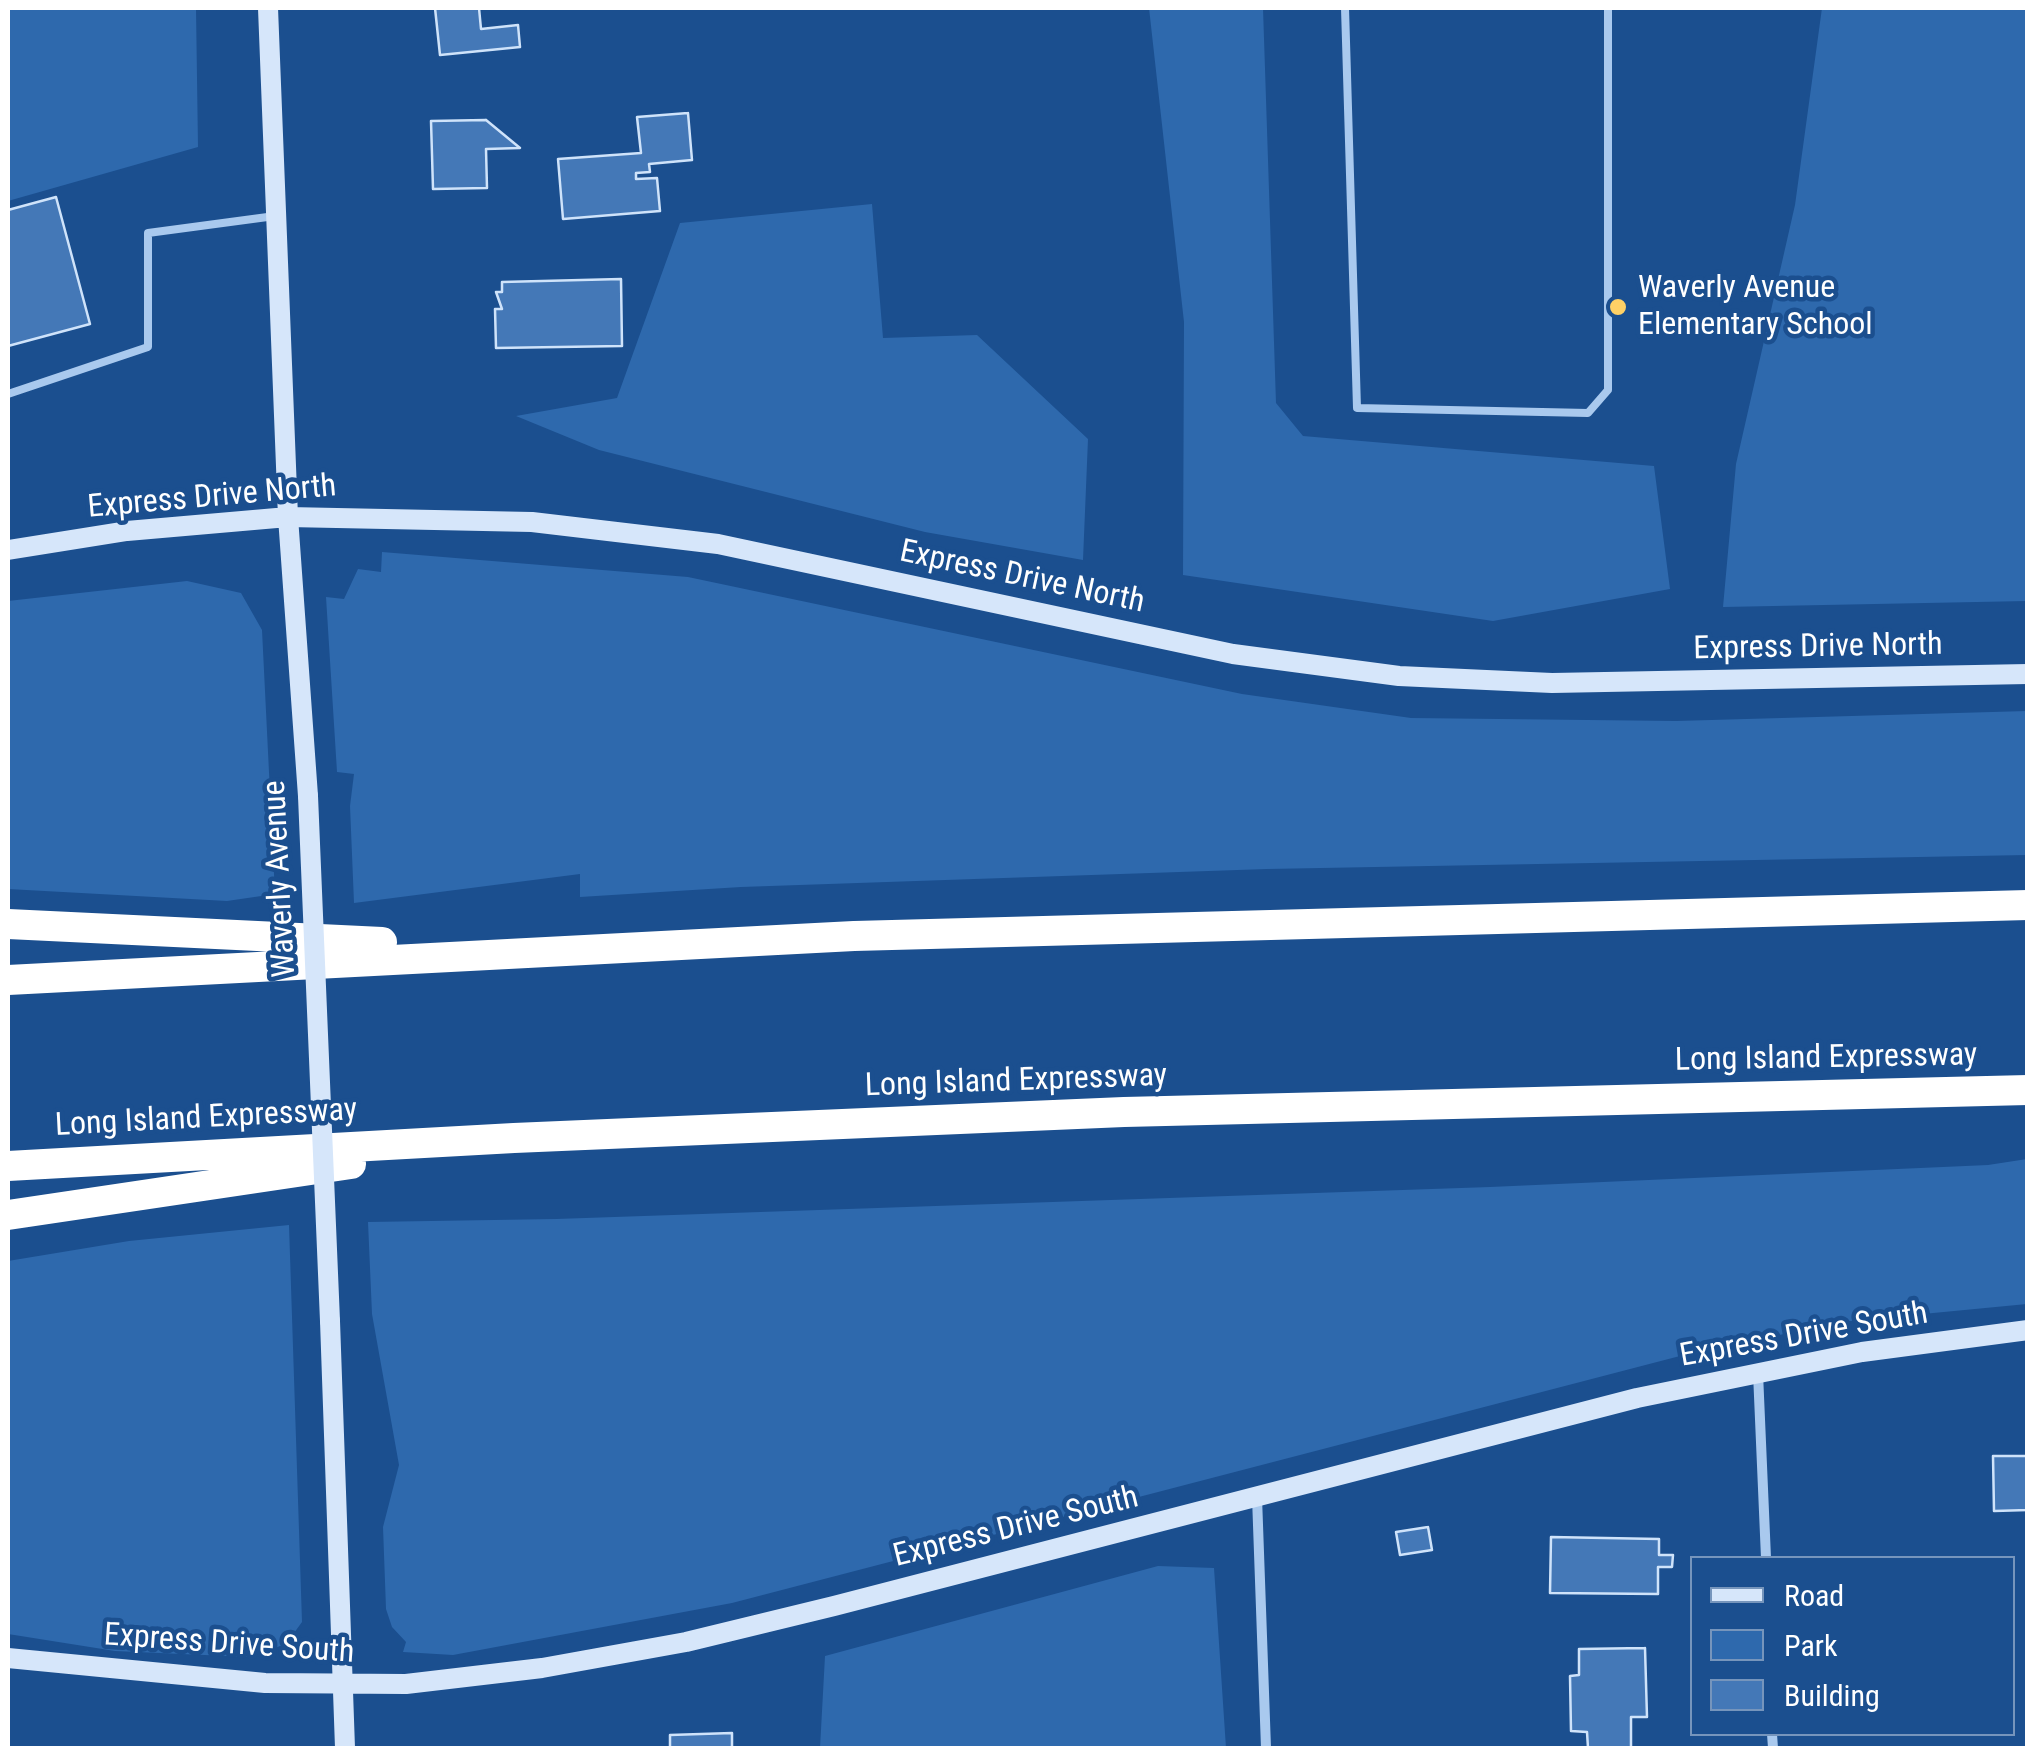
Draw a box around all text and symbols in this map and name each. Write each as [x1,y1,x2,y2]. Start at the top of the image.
place label: Waverly Avenue Elementary School [1638,270,1873,345]
marker: Waverly Avenue Elementary School [1607,296,1629,318]
street label: Express Drive North [86,468,338,528]
street label: Express Drive North [896,533,1148,623]
street label: Express Drive North [1693,627,1943,669]
street label: Waverly Avenue [257,779,305,979]
street label: Long Island Expressway [1674,1037,1978,1081]
street label: Long Island Expressway [864,1058,1168,1106]
street label: Long Island Expressway [54,1092,358,1146]
street label: Express Drive South [1677,1295,1931,1377]
street label: Express Drive South [890,1479,1142,1577]
legend [1690,1556,2015,1736]
text: Road [1784,1578,1844,1613]
street label: Express Drive South [102,1617,356,1673]
text: Park [1784,1628,1838,1663]
text: Building [1784,1678,1880,1713]

